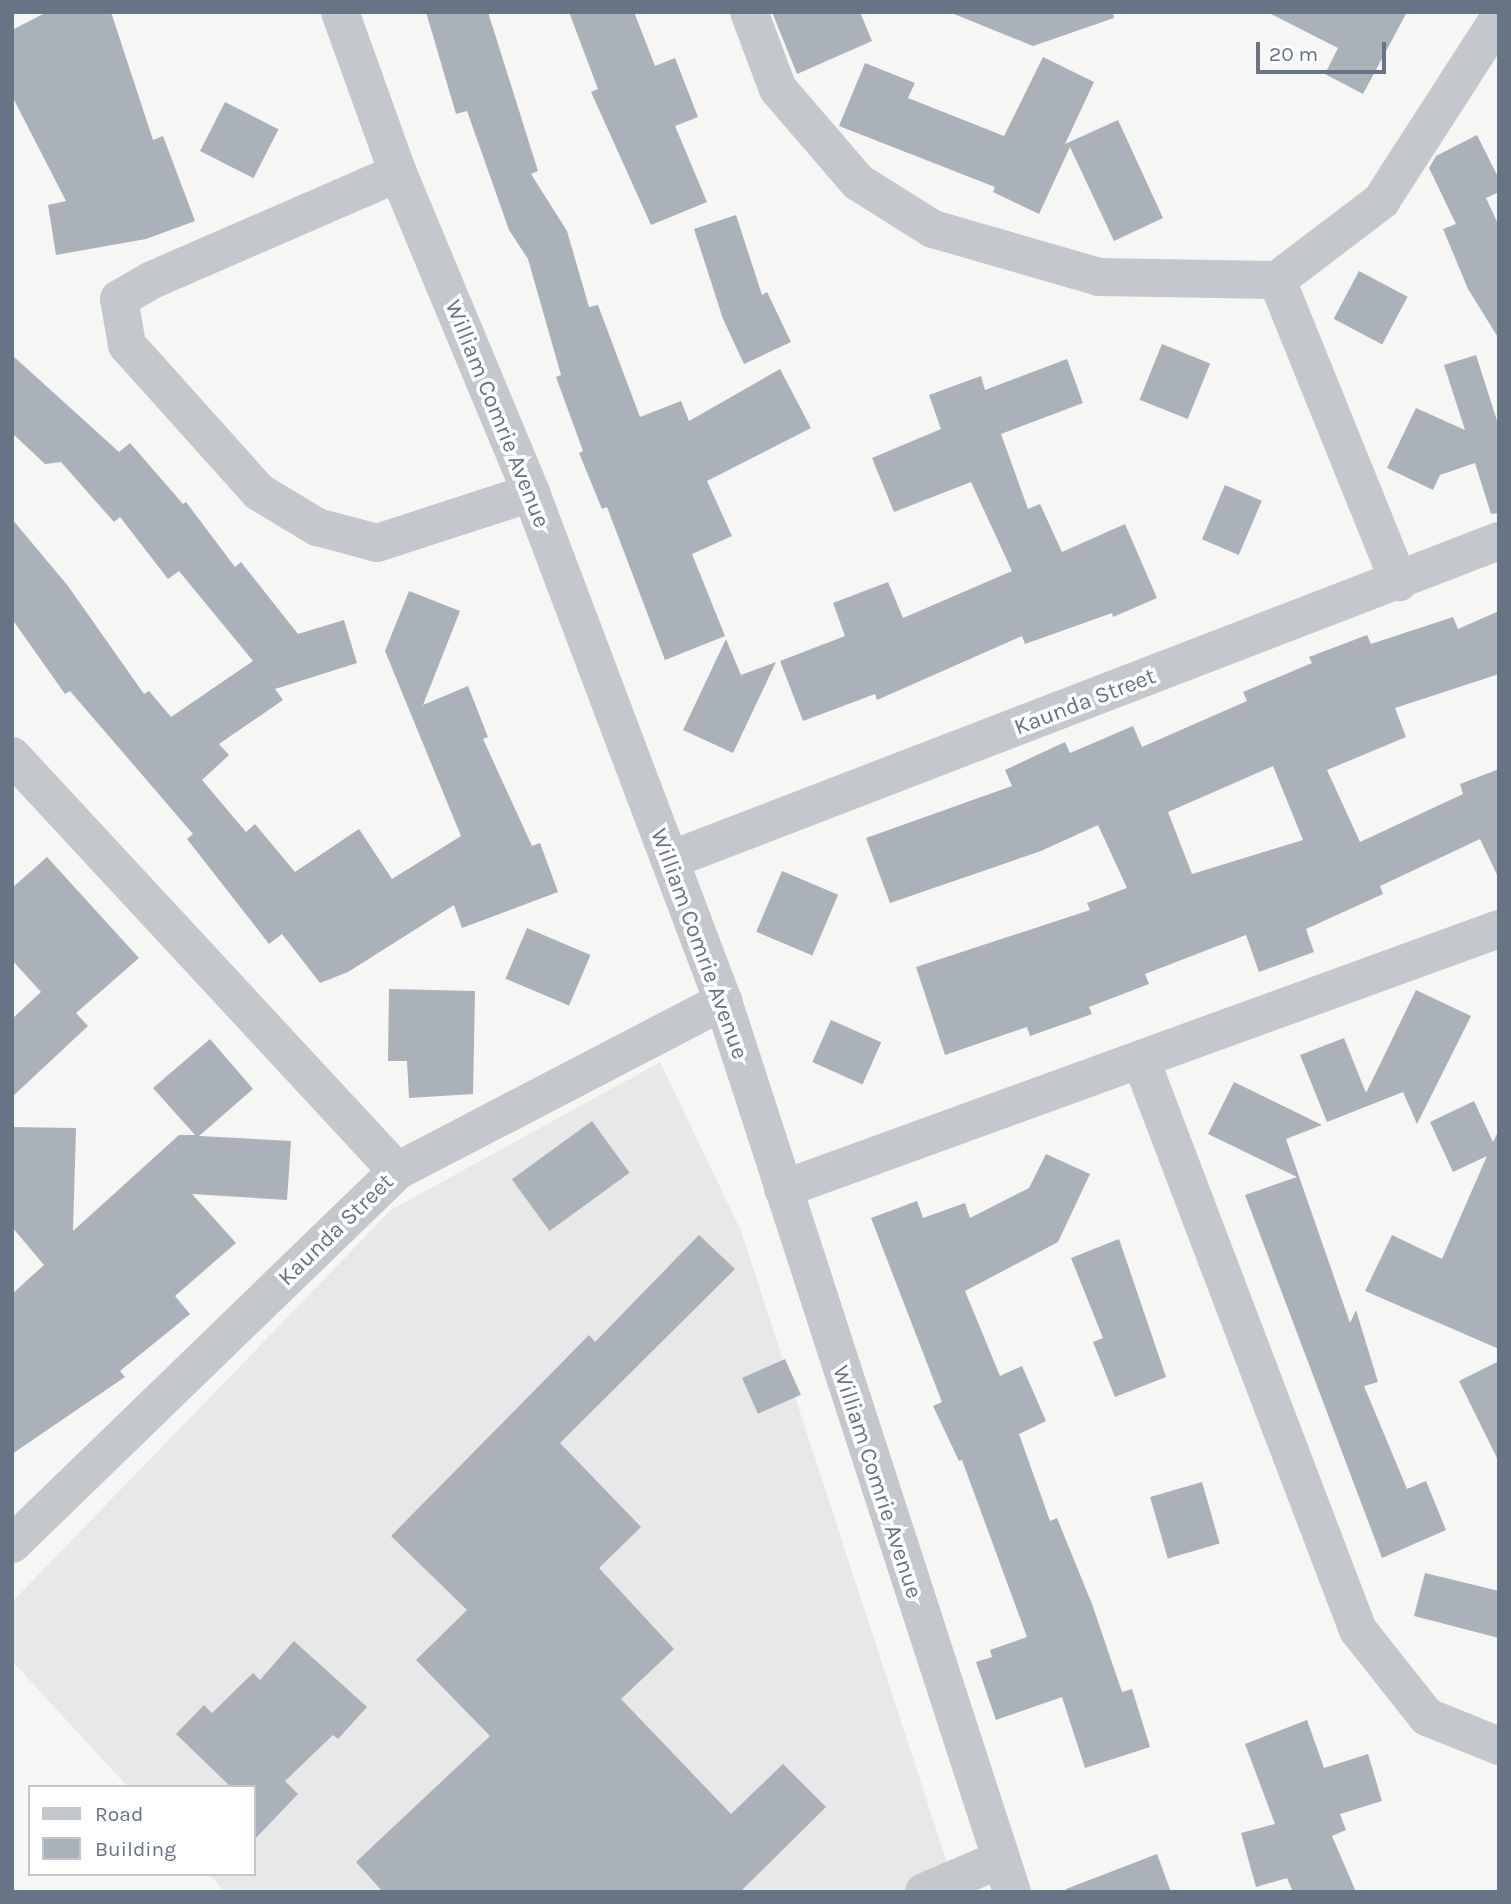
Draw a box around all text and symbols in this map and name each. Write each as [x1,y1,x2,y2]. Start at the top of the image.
scale bar [1259,28,1388,72]
text: 20 m [1269,42,1318,66]
street label: William Comrie Avenue [439,296,555,532]
street label: Kaunda Street [1010,662,1160,742]
street label: William Comrie Avenue [644,825,754,1063]
street label: Kaunda Street [273,1168,399,1292]
street label: William Comrie Avenue [826,1362,928,1602]
legend [28,1785,256,1876]
text: Road [95,1802,143,1826]
text: Building [95,1837,176,1861]

